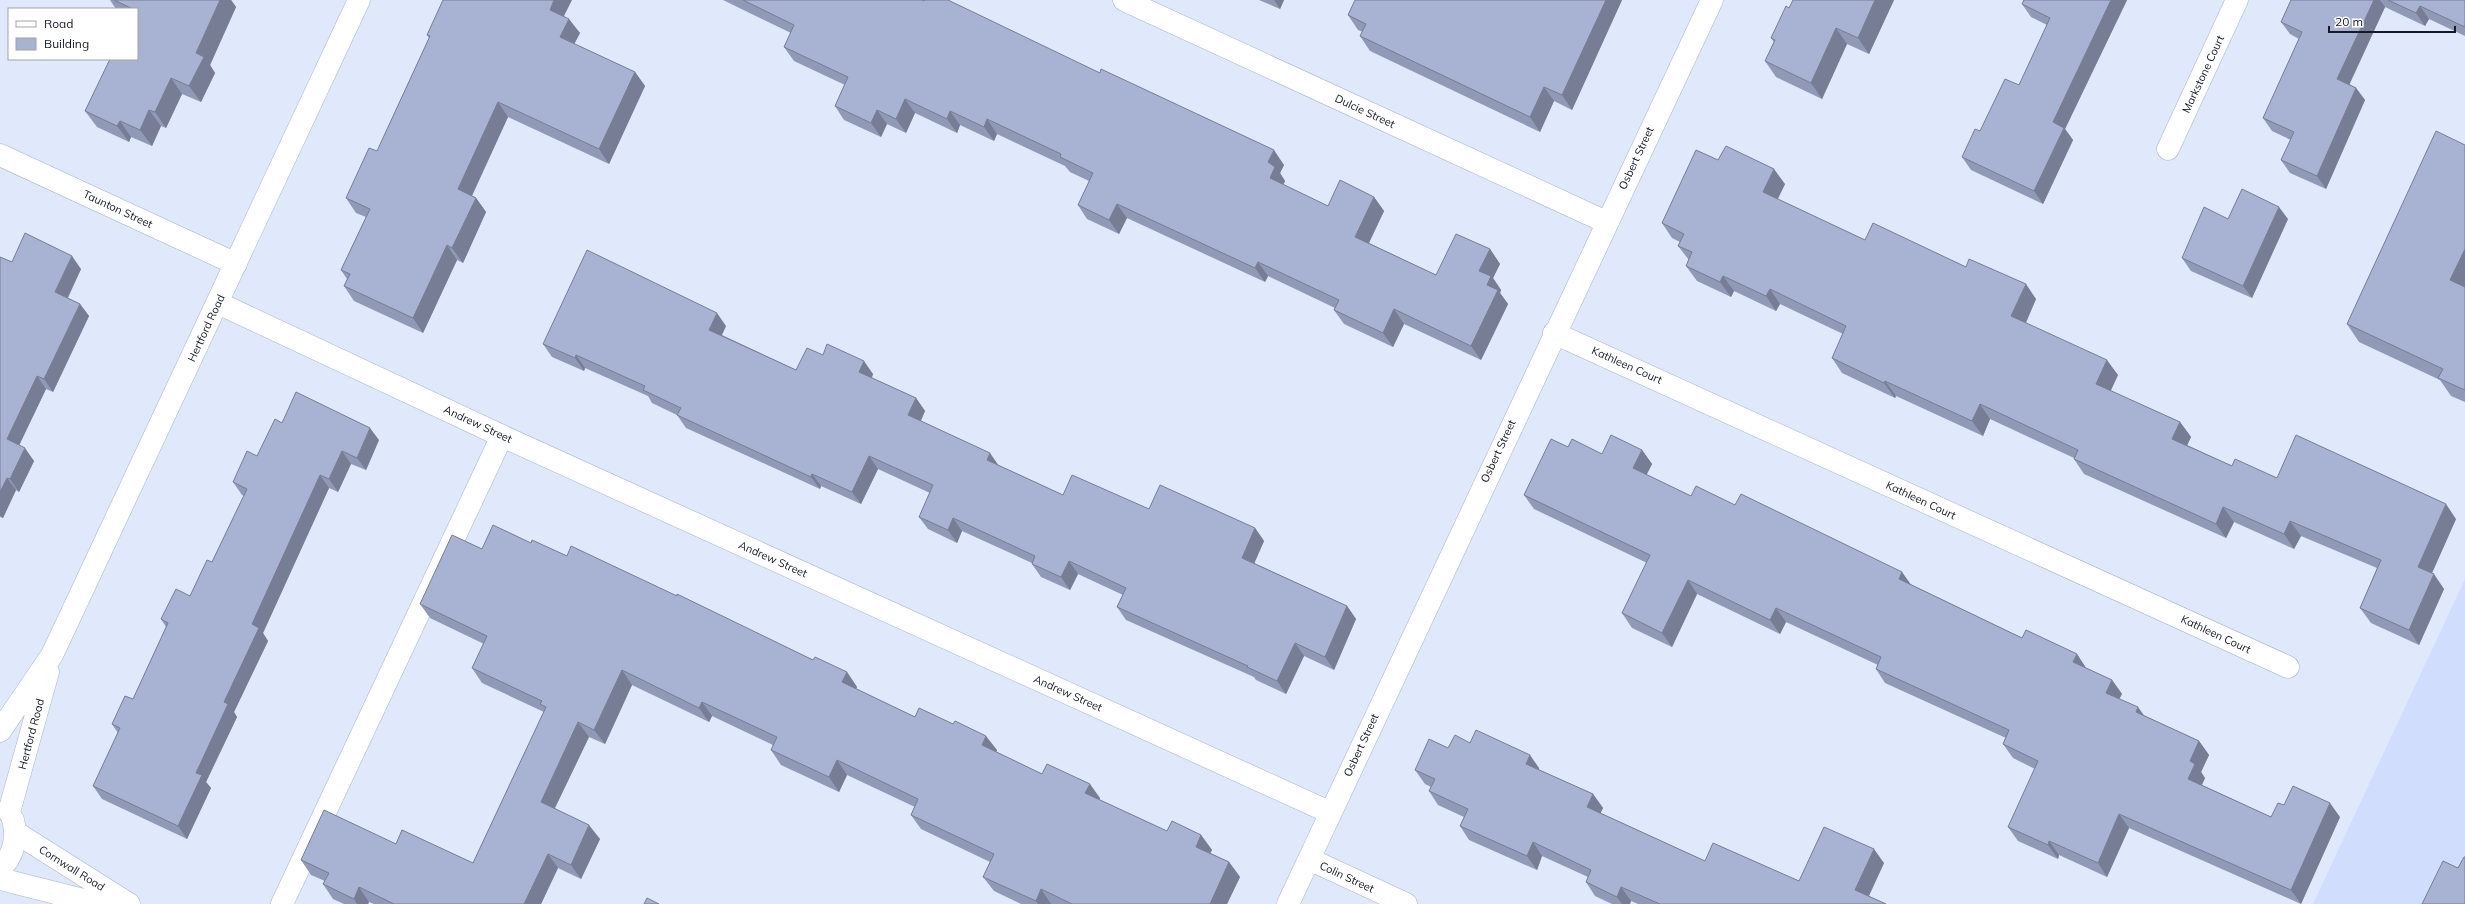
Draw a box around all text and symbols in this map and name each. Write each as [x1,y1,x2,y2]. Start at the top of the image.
legend [8,8,138,60]
scale bar [2329,8,2455,34]
text: 20 m [2335,14,2363,29]
text: Road [44,16,73,31]
street label: Markstone Court [2179,33,2227,115]
text: Building [44,36,89,51]
street label: Dulcie Street [1333,91,1397,131]
street label: Osbert Street [1615,124,1657,192]
street label: Taunton Street [81,187,155,231]
street label: Hertford Road [184,292,228,364]
street label: Kathleen Court [1590,343,1665,387]
street label: Andrew Street [442,402,515,446]
street label: Osbert Street [1477,417,1519,485]
street label: Kathleen Court [1884,478,1958,522]
street label: Andrew Street [736,538,810,580]
street label: Kathleen Court [2179,612,2253,656]
street label: Andrew Street [1031,672,1105,714]
street label: Hertford Road [15,697,47,771]
street label: Osbert Street [1340,711,1382,779]
street label: Cornwall Road [37,842,107,894]
street label: Colin Street [1318,858,1377,896]

